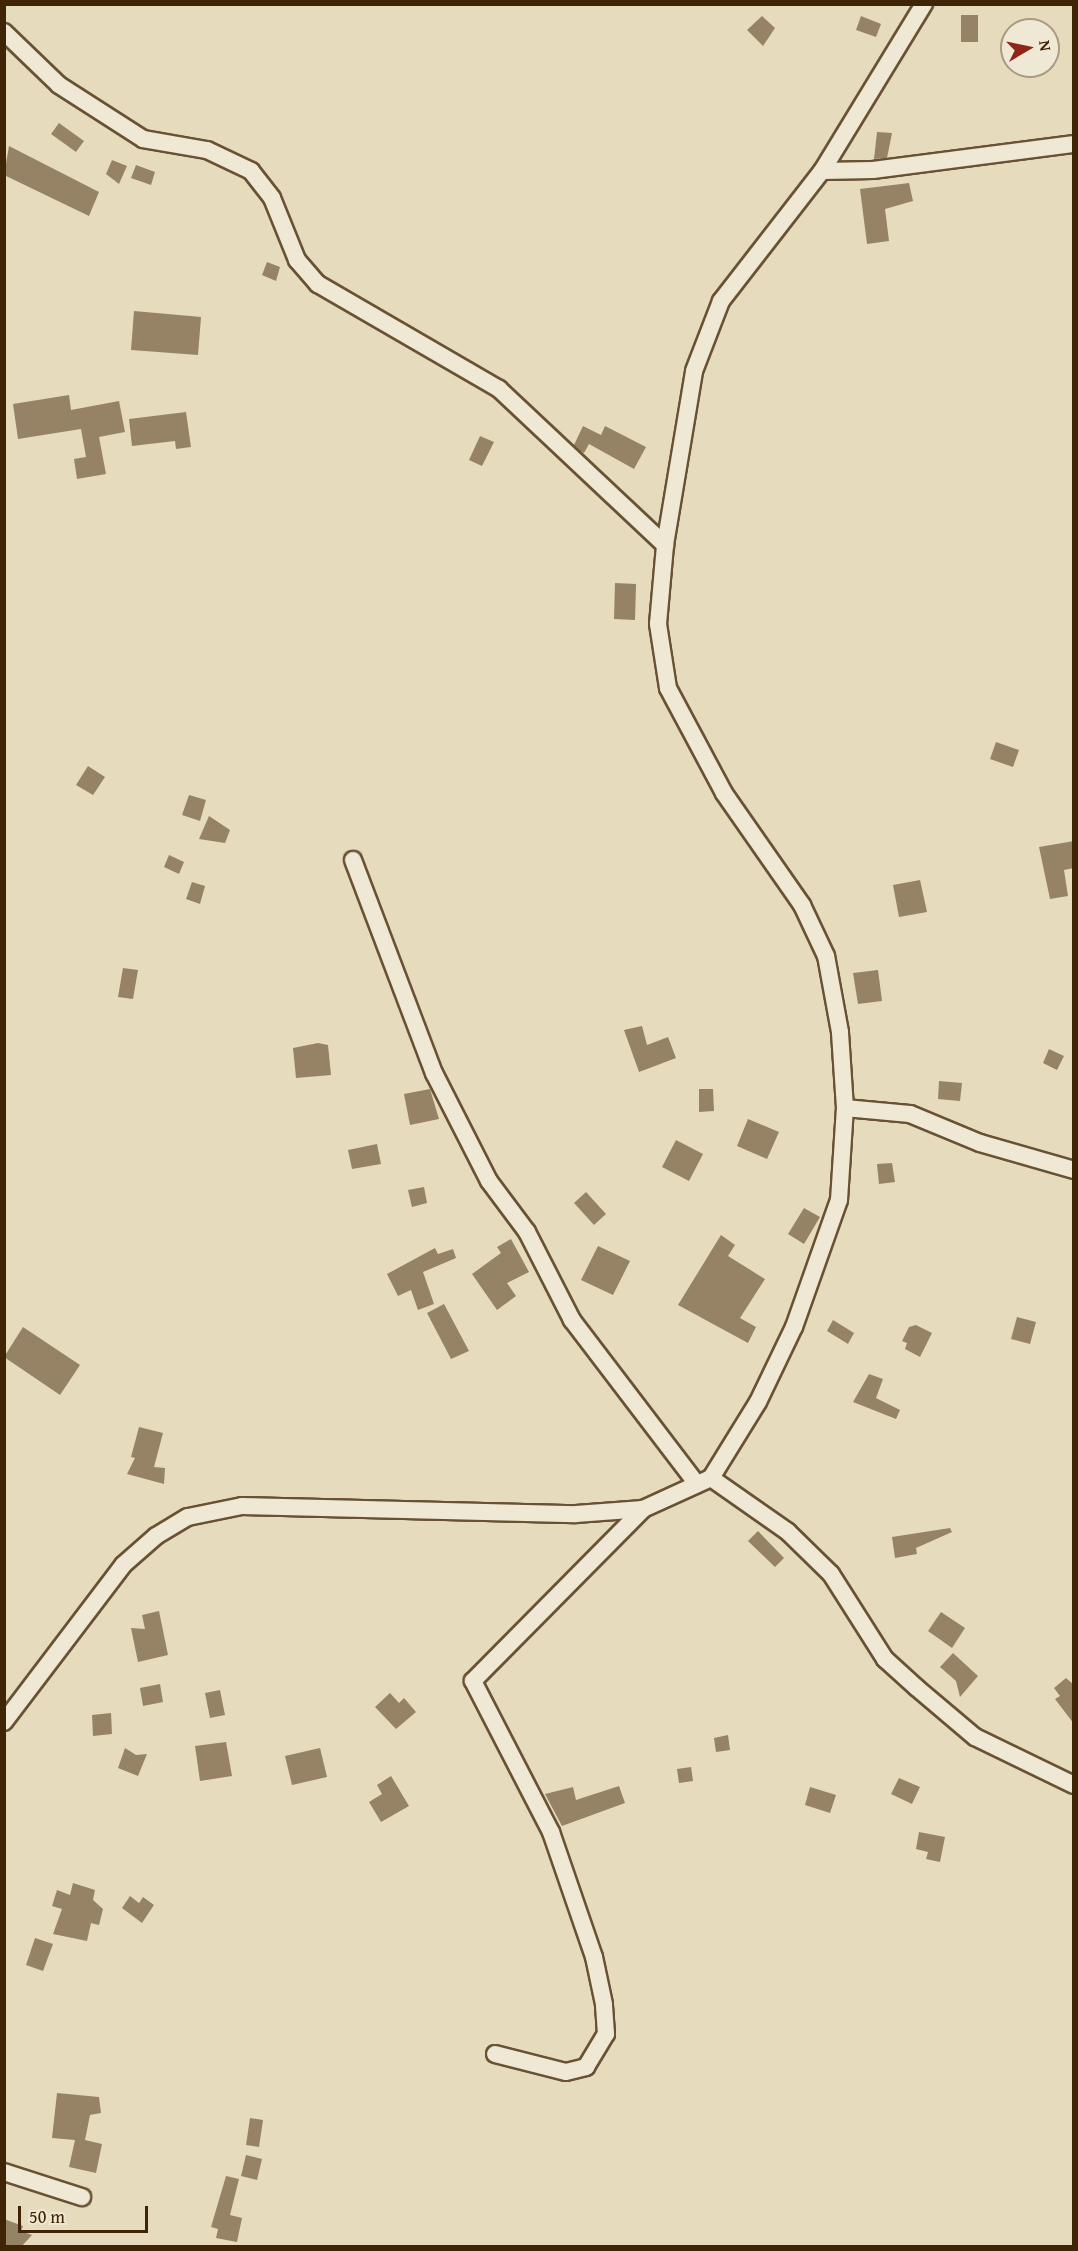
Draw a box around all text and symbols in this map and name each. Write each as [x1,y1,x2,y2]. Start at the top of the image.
north arrow [1000,18,1060,78]
text: N [1033,38,1058,53]
scale bar [21,2194,152,2232]
text: 50 m [29,2203,65,2230]

